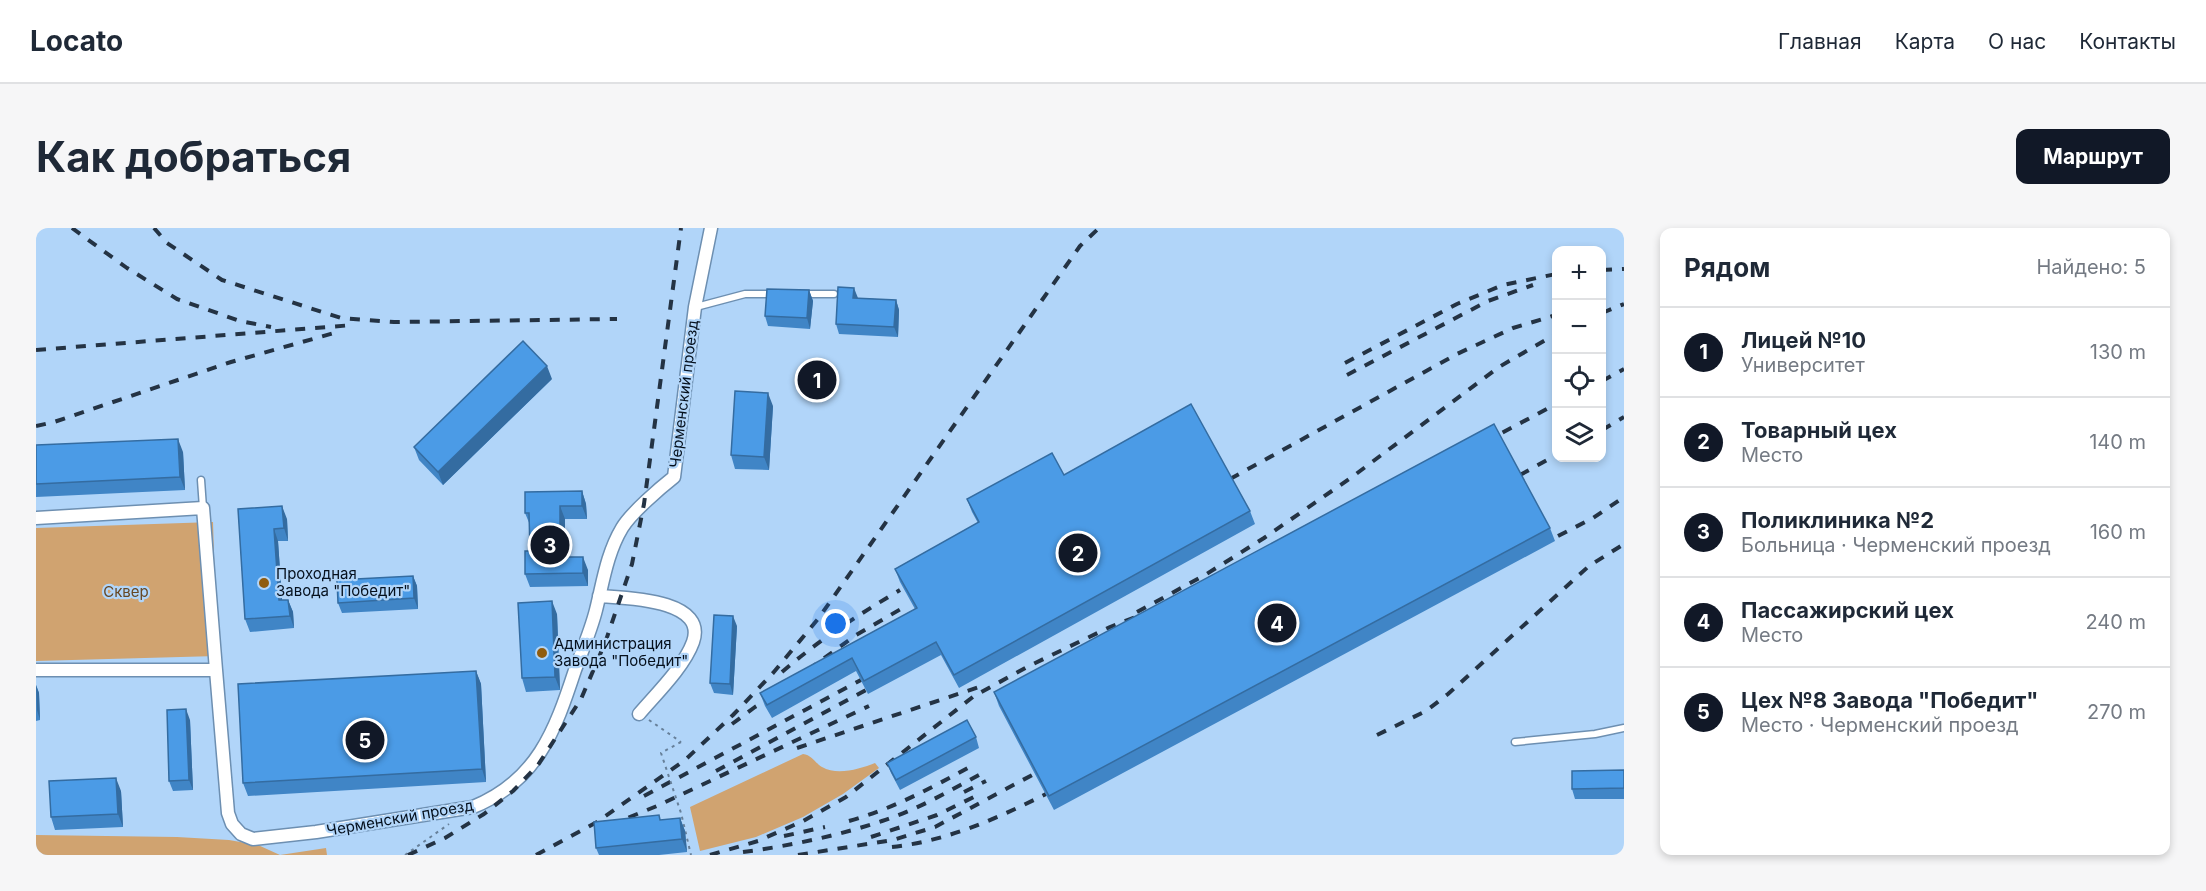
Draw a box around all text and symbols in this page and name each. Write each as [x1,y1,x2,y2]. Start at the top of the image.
text: Locato [30,24,123,58]
text: Главная [1778,29,1862,54]
text: Карта [1895,29,1955,54]
text: О нас [1988,29,2046,54]
text: Контакты [2079,29,2176,54]
button: Маршрут [2016,129,2170,184]
text: Как добраться [36,131,351,182]
map controls [1552,246,1606,462]
button: + [1552,246,1606,300]
text: Рядом [1684,252,1770,283]
text: Найдено: 5 [2036,255,2146,279]
button: − [1552,300,1606,354]
street label: Черменский проезд [665,319,702,469]
text: Лицей №10 [1741,327,1866,353]
text: 1 [1699,340,1708,364]
text: 130 m [2090,340,2146,364]
text: Университет [1741,353,1865,377]
button: locate [1552,354,1606,408]
pin: 1 [798,358,836,402]
button: layers [1552,408,1606,462]
text: Товарный цех [1741,417,1897,443]
text: 2 [1697,430,1710,454]
text: 140 m [2089,430,2146,454]
text: Место [1741,443,1803,467]
text: Поликлиника №2 [1741,507,1934,533]
text: 3 [1697,520,1710,544]
text: 160 m [2090,520,2146,544]
pin: 3 [530,522,570,568]
pin: 2 [1058,530,1098,576]
text: Больница · Черменский проезд [1741,533,2051,557]
place label: Проходная Завода "Победит" [276,564,410,600]
marker: Проходная Завода "Победит" [257,576,271,590]
park label: Сквер [103,582,149,601]
text: Пассажирский цех [1741,597,1954,623]
pin: 4 [1258,600,1296,646]
your location [821,609,850,638]
text: 4 [1697,610,1710,634]
text: 240 m [2085,610,2146,634]
text: Место [1741,623,1803,647]
place label: Администрация Завода "Победит" [554,634,688,670]
marker: Администрация Завода "Победит" [535,646,549,660]
text: Цех №8 Завода "Победит" [1741,687,2038,713]
text: 5 [1697,700,1710,724]
text: 270 m [2087,700,2146,724]
text: Место · Черменский проезд [1741,713,2019,737]
pin: 5 [346,718,384,762]
street label: Черменский проезд [325,795,475,840]

